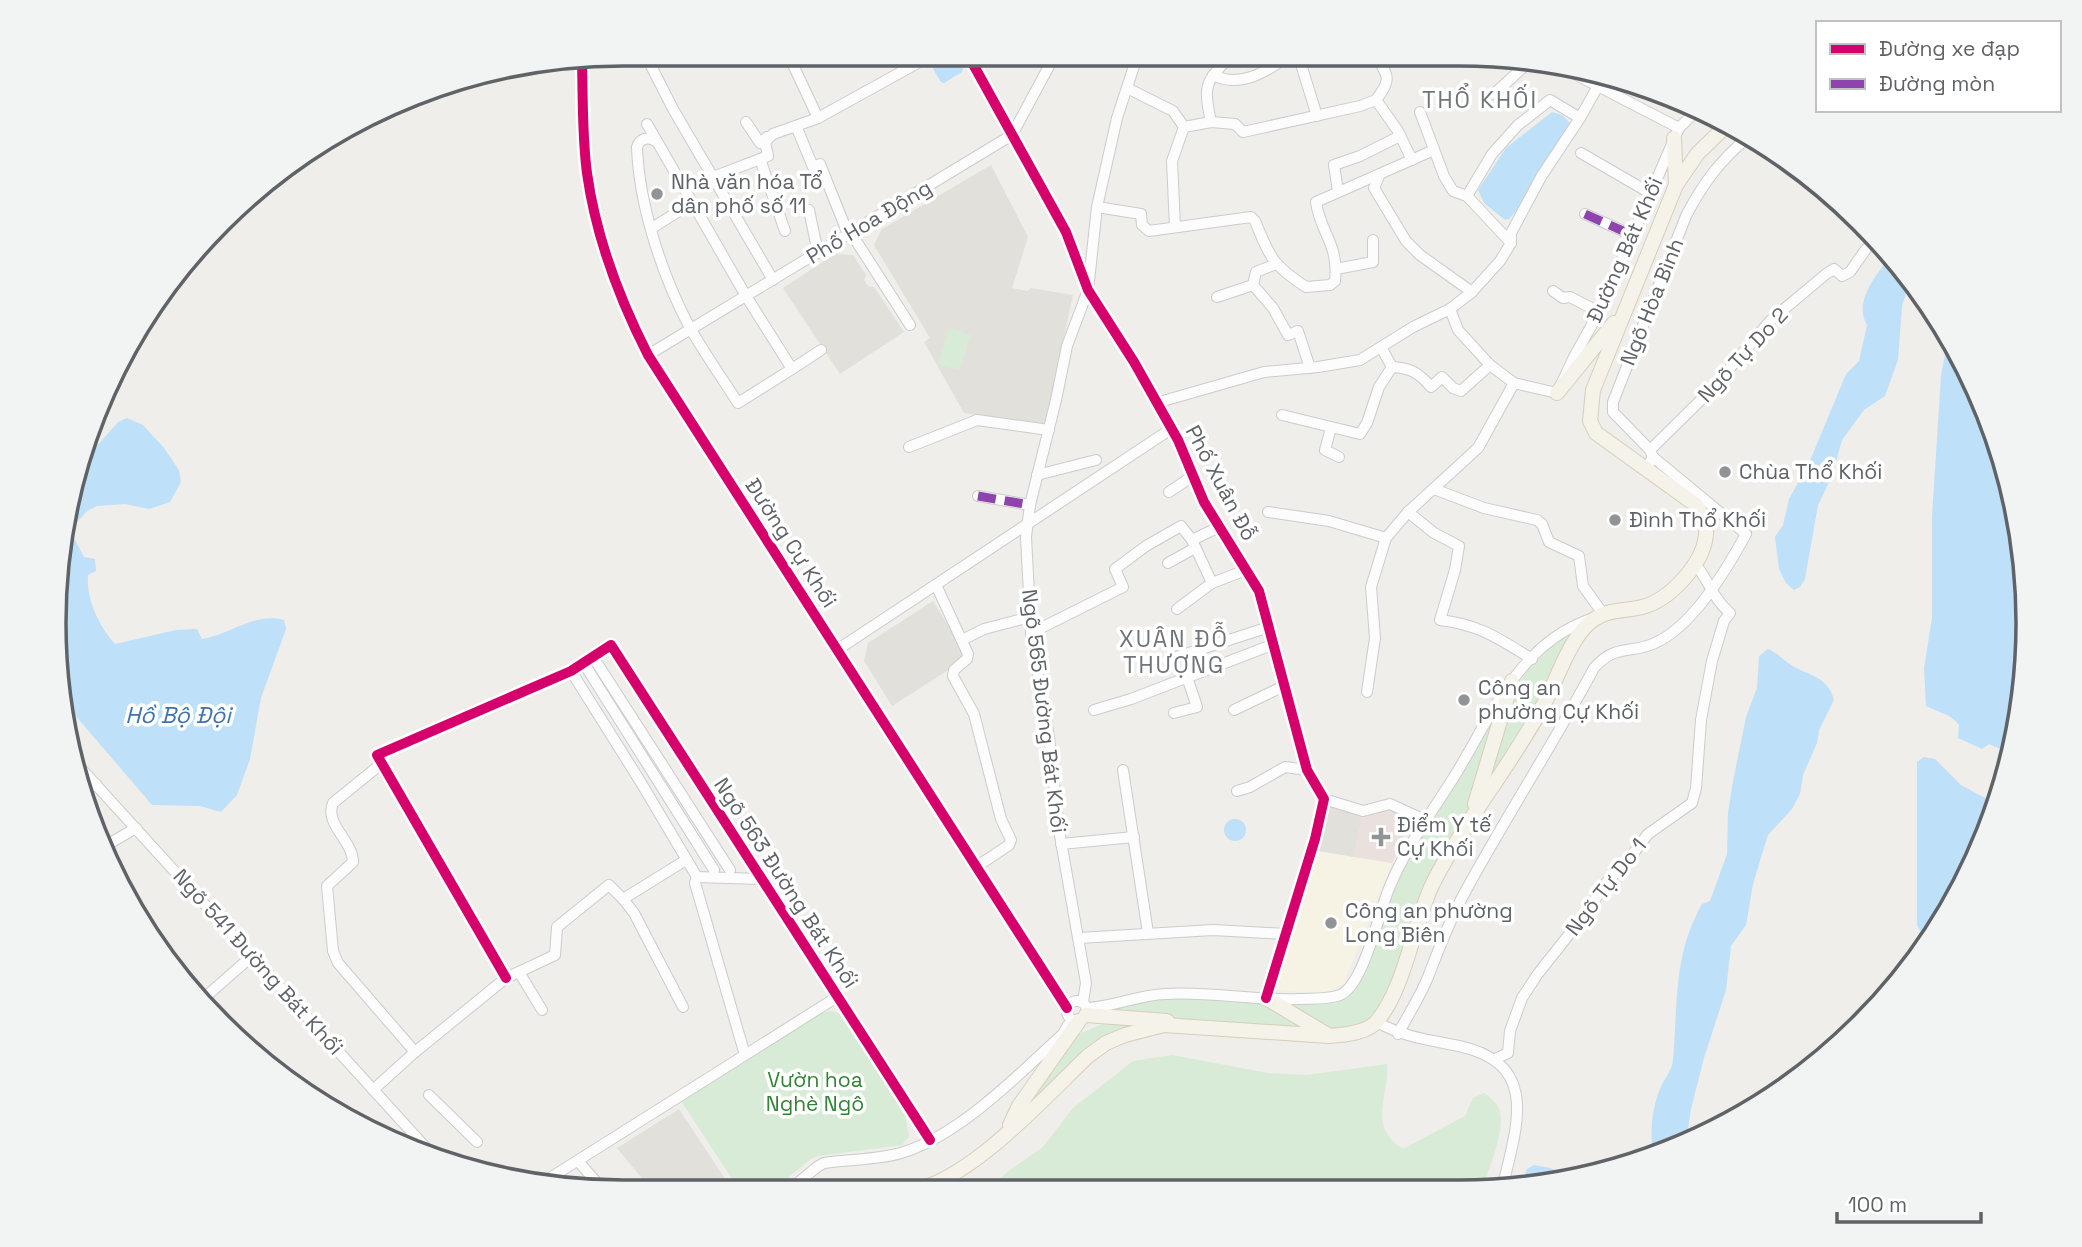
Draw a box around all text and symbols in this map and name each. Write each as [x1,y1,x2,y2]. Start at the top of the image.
legend [1816,21,2061,112]
text: Đường xe đạp [1879,35,2020,62]
text: Đường mòn [1879,70,1995,97]
district label: THỔ KHỐI [1422,82,1538,115]
place label: Nhà văn hóa Tổ dân phố số 11 [671,168,823,219]
street label: Đường Bát Khối [1580,173,1669,327]
street label: Phố Hoa Động [801,174,936,270]
marker: Nhà văn hóa Tổ dân phố số 11 [649,186,665,202]
street label: Ngõ Hòa Bình [1614,234,1689,369]
street label: Ngõ Tự Do 2 [1692,301,1794,408]
street label: Phố Xuân Đỗ [1180,420,1263,545]
place label: Chùa Thổ Khối [1739,458,1882,485]
marker: Chùa Thổ Khối [1717,464,1733,480]
street label: Đường Cự Khối [740,473,843,612]
place label: Đình Thổ Khối [1629,506,1766,533]
marker: Đình Thổ Khối [1607,512,1623,528]
street label: Ngõ 565 Đường Bát Khối [1016,587,1073,834]
district label: XUÂN ĐỖ THƯỢNG [1119,621,1229,680]
place label: Công an phường Cự Khối [1478,674,1639,725]
marker: Công an phường Cự Khối [1456,692,1472,708]
water label: Hồ Bộ Đội [125,700,233,730]
street label: Ngõ 563 Đường Bát Khối [708,772,865,993]
place label: Điểm Y tế Cự Khối [1397,811,1492,862]
marker: Điểm Y tế Cự Khối [1371,827,1391,847]
street label: Ngõ Tự Do 1 [1559,833,1652,941]
street label: Ngõ 541 Đường Bát Khối [168,863,349,1060]
place label: Công an phường Long Biên [1345,897,1513,948]
marker: Công an phường Long Biên [1323,915,1339,931]
park label: Vườn hoa Nghè Ngô [766,1066,864,1117]
scale bar [1837,1180,1980,1224]
text: 100 m [1848,1191,1907,1218]

